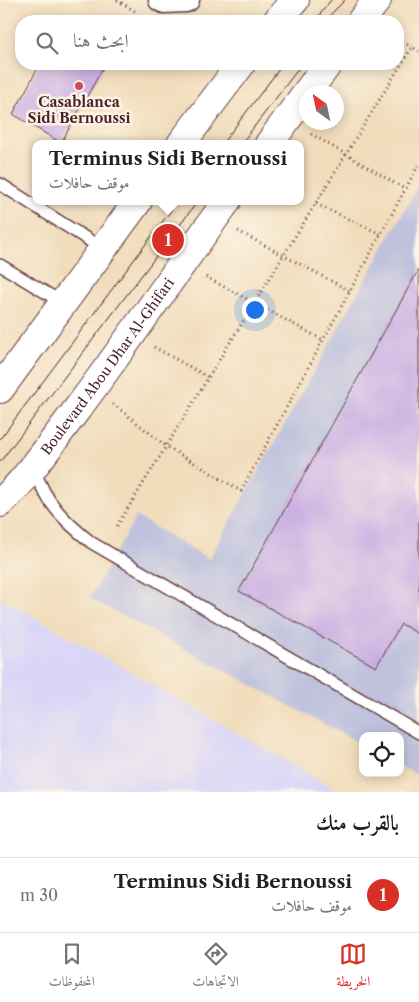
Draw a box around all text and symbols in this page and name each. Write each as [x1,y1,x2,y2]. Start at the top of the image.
search box [15,15,404,70]
icon: search [33,29,61,57]
text: ابحث هنا [73,29,129,52]
marker: Casablanca Sidi Bernoussi [73,80,85,92]
north arrow [299,85,344,130]
place label: Casablanca Sidi Bernoussi [27,93,131,127]
popup [32,140,304,205]
text: Terminus Sidi Bernoussi [49,147,287,170]
text: موقف حافلات [49,172,130,192]
pin: 1 [152,221,184,259]
street label: Boulevard Abou Dhar Al-Ghifari [37,275,178,459]
your location [242,297,268,323]
map controls [359,732,404,777]
button: locate [359,732,404,777]
text: بالقرب منك [316,810,399,835]
text: Terminus Sidi Bernoussi [114,870,352,893]
text: 30 m [20,885,58,905]
text: 1 [379,885,387,905]
text: موقف حافلات [271,895,352,915]
tab: المحفوظات [49,940,95,995]
tab: الاتجاهات [192,940,239,995]
tab: الخريطة [336,940,370,995]

